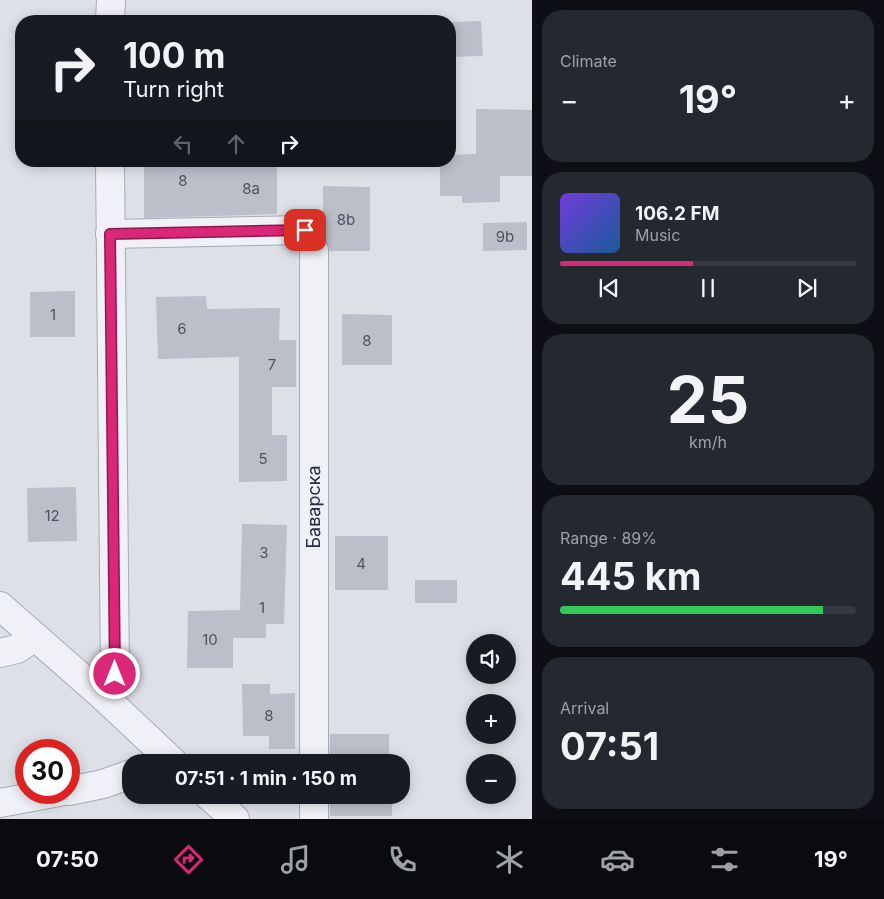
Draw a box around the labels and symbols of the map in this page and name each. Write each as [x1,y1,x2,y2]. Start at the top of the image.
house number: 8 [178,171,188,190]
house number: 8a [242,179,260,198]
pin [284,209,326,251]
house number: 8b [337,210,355,229]
house number: 9b [496,227,514,246]
house number: 1 [50,305,56,324]
house number: 6 [177,319,187,338]
house number: 8 [362,331,372,350]
house number: 7 [268,355,276,374]
house number: 5 [258,449,268,468]
street label: Баварска [303,465,324,549]
house number: 12 [44,506,60,525]
house number: 3 [259,543,269,562]
house number: 4 [356,554,366,573]
house number: 1 [259,598,265,617]
house number: 10 [202,630,218,649]
position arrow [88,647,140,699]
house number: 8 [264,706,274,725]
speed limit sign: 30 [15,739,80,804]

